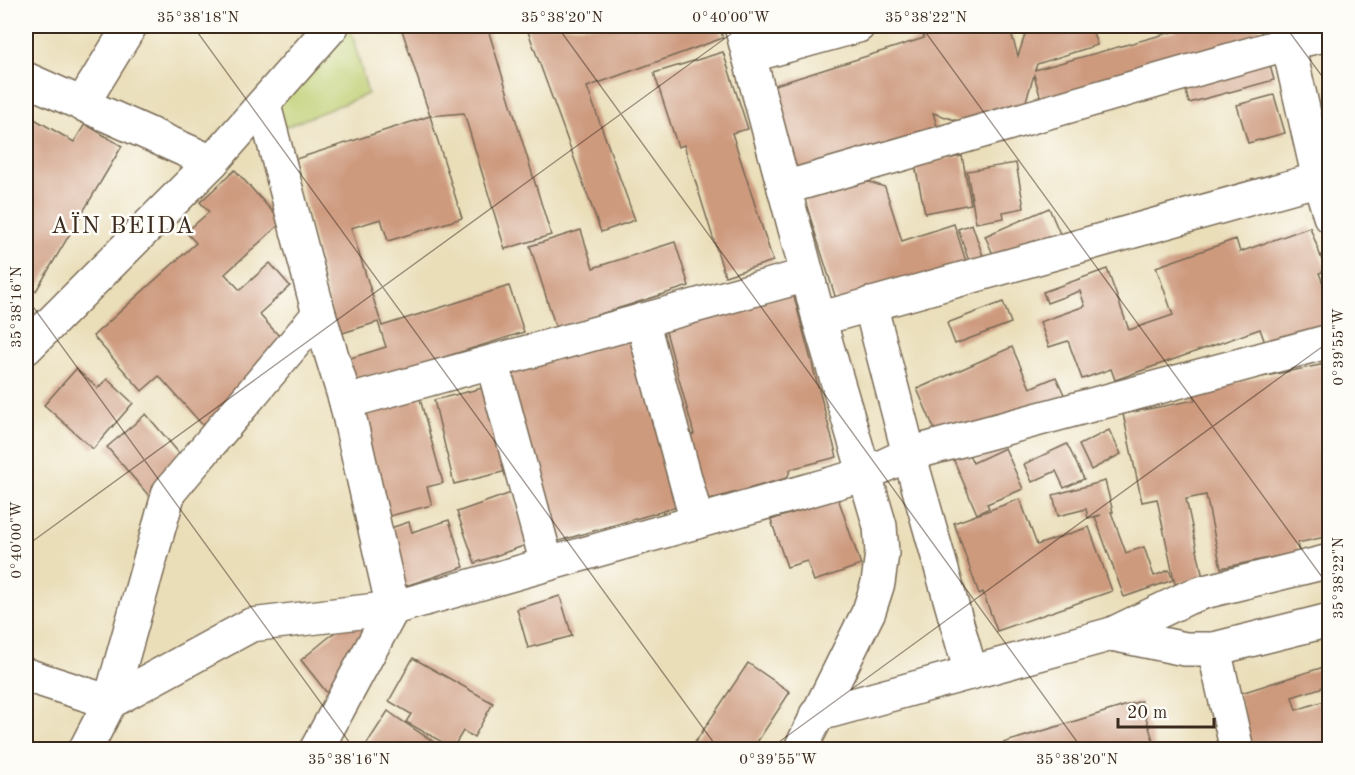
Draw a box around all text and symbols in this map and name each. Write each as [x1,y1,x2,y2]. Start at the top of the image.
text: 35°38'18"N [157,11,239,26]
text: 35°38'20"N [521,11,603,26]
text: 0°40'00"W [692,11,770,26]
text: 35°38'22"N [885,11,967,26]
district label: AÏN BEIDA [51,212,195,239]
text: 35°38'16"N [10,266,25,348]
text: 0°39'55"W [1332,308,1347,386]
text: 0°40'00"W [10,501,25,579]
text: 35°38'22"N [1332,537,1347,619]
scale bar [1118,691,1214,729]
text: 20 m [1127,704,1167,722]
text: 35°38'16"N [308,753,390,768]
text: 0°39'55"W [739,753,817,768]
text: 35°38'20"N [1036,753,1118,768]

